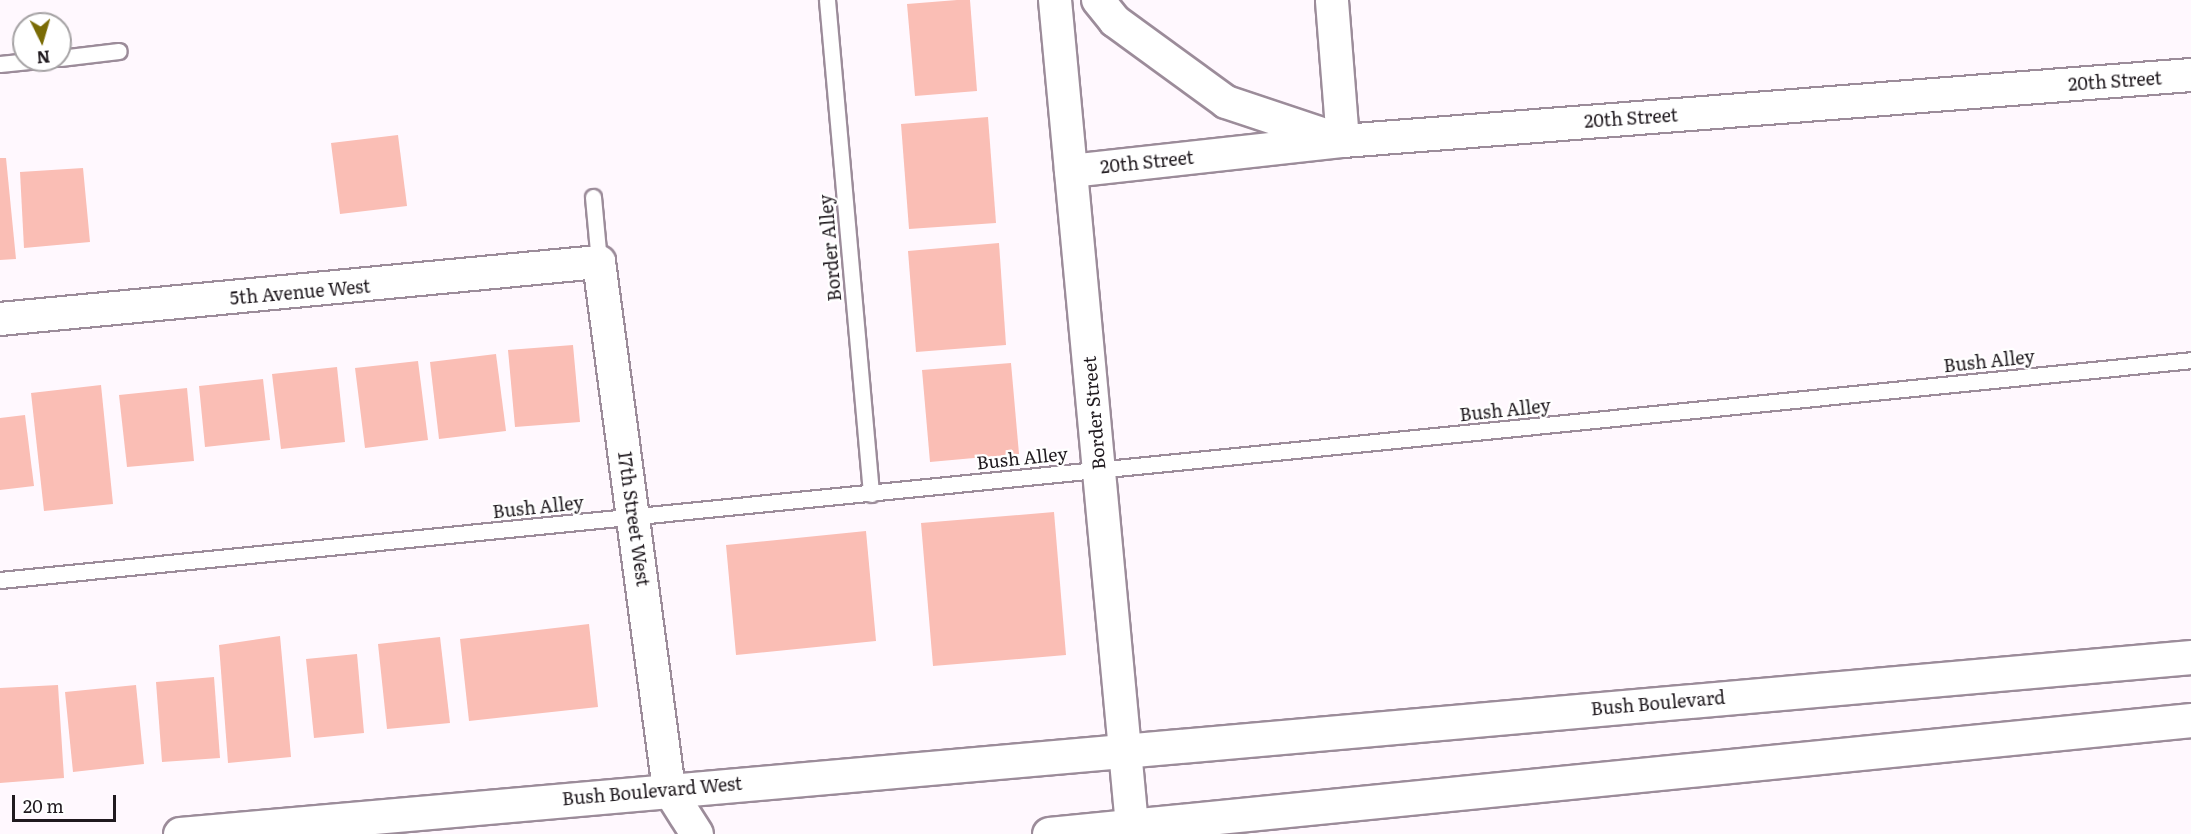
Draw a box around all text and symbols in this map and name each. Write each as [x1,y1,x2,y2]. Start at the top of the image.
north arrow [12,12,72,72]
text: N [36,45,51,70]
street label: 20th Street [2067,67,2163,95]
street label: 20th Street [1583,104,1679,132]
street label: 20th Street [1099,146,1195,178]
street label: Border Alley [815,194,845,302]
street label: 5th Avenue West [229,275,371,309]
street label: Bush Alley [1942,345,2036,377]
street label: Border Street [1078,355,1110,471]
street label: Bush Alley [1458,394,1552,426]
street label: Bush Alley [975,442,1069,474]
street label: 17th Street West [614,450,654,588]
street label: Bush Alley [491,491,585,523]
street label: Bush Boulevard [1590,686,1726,720]
street label: Bush Boulevard West [561,772,743,810]
scale bar [15,783,118,821]
text: 20 m [23,792,64,819]

